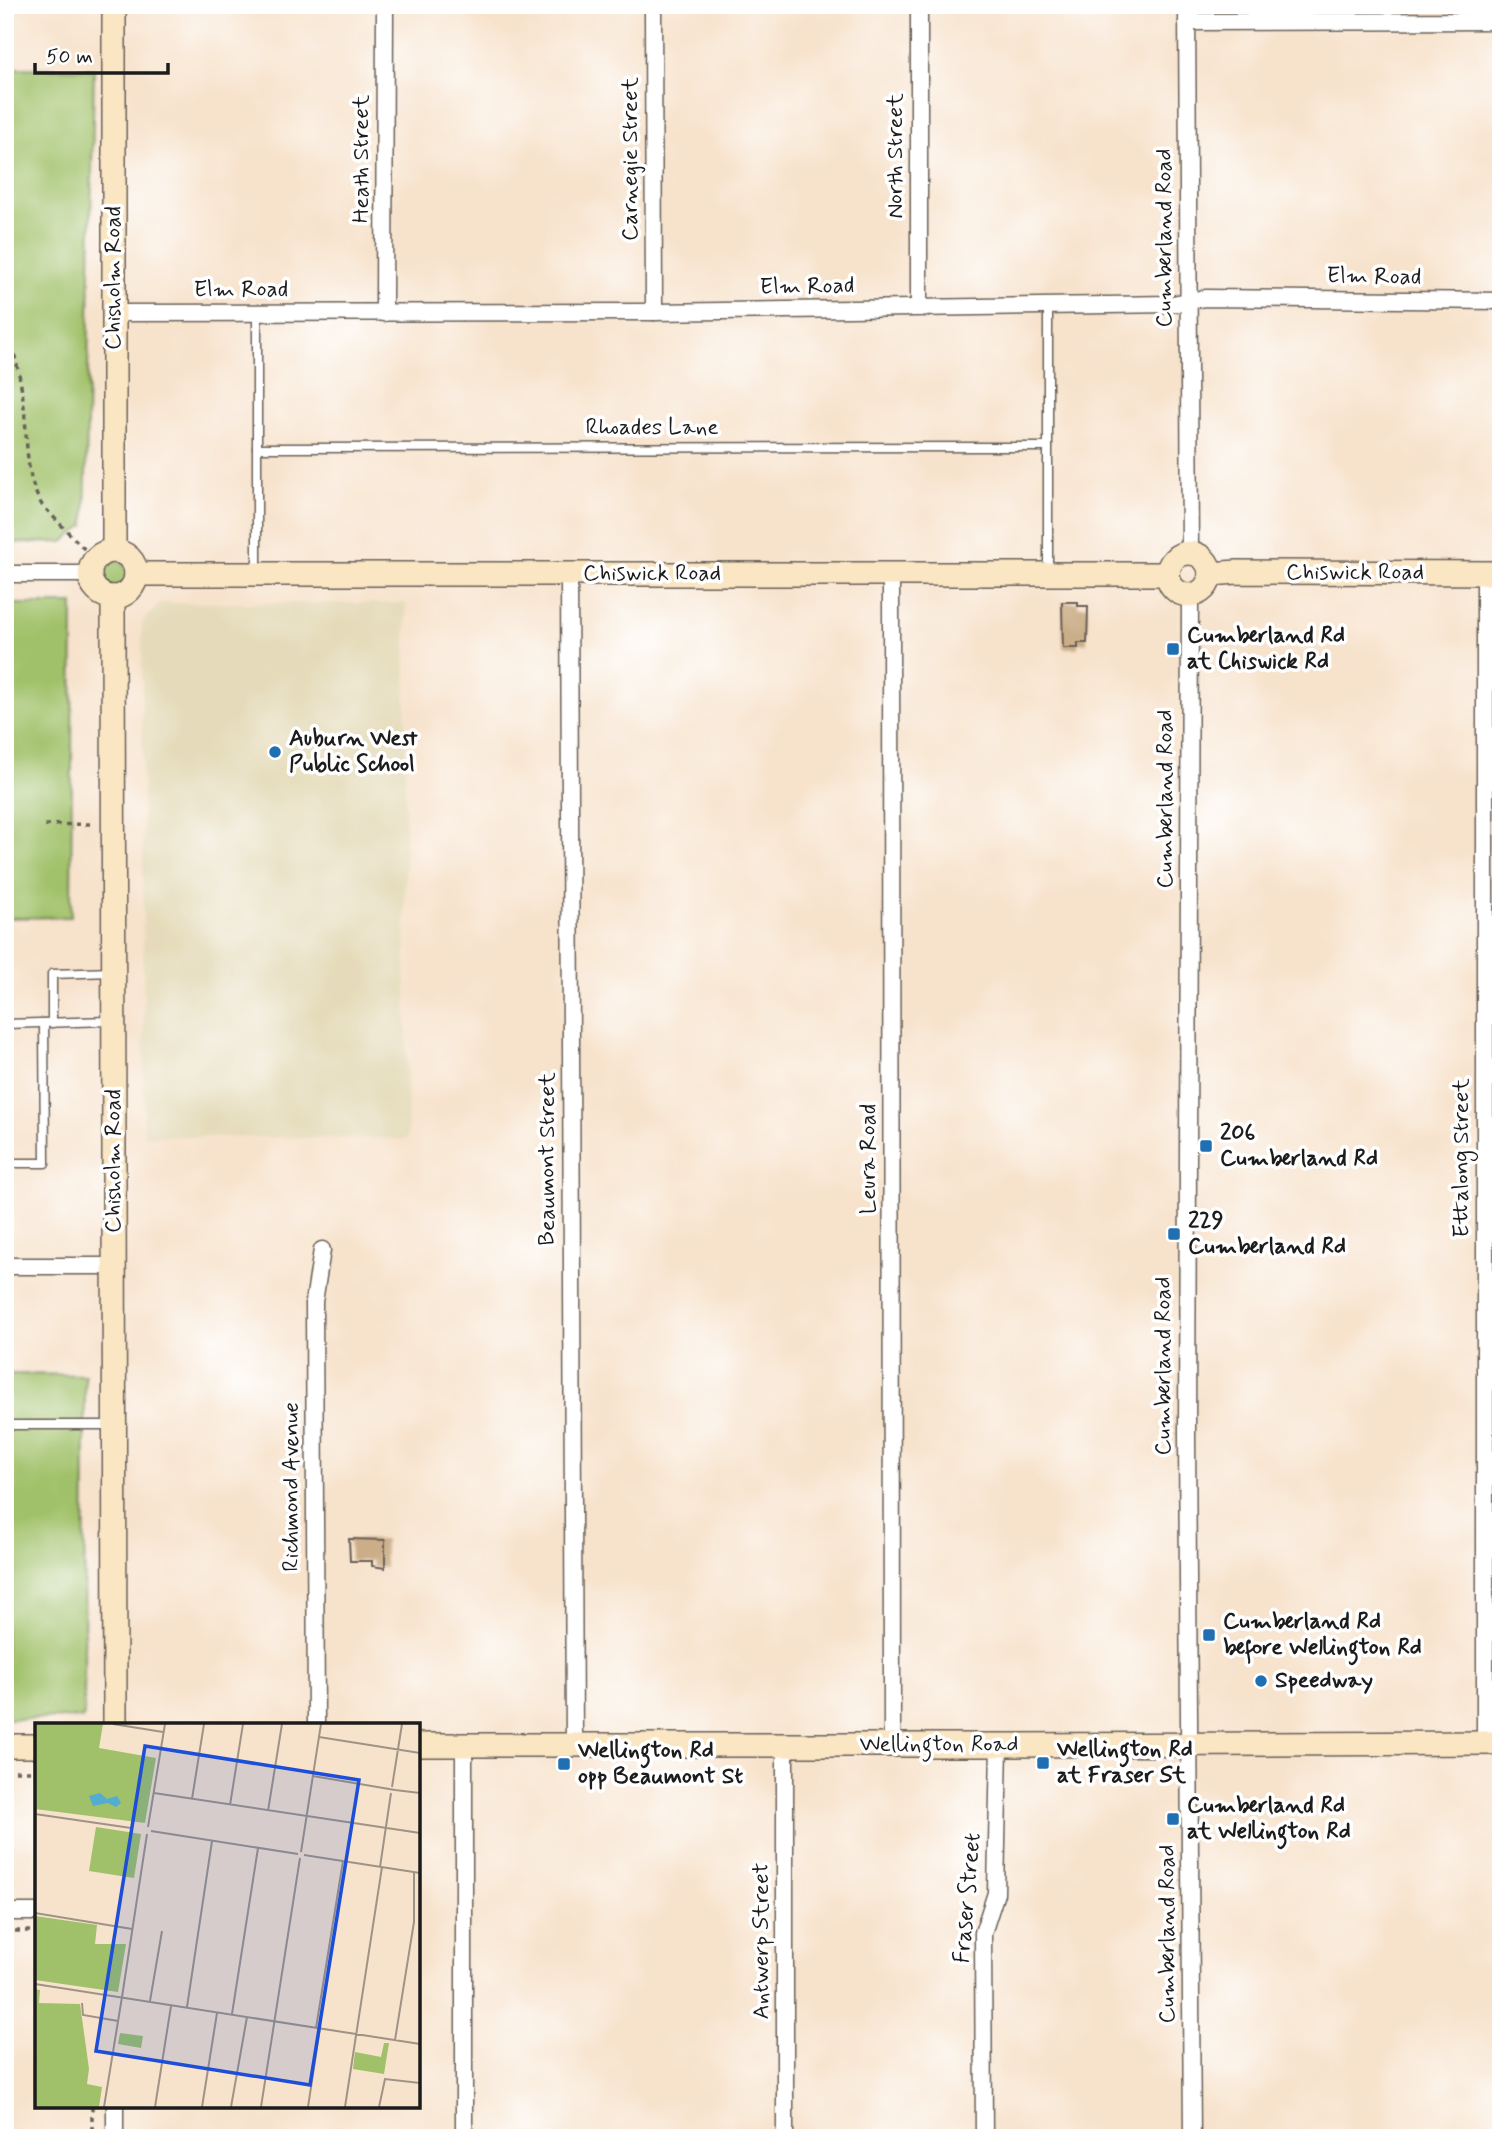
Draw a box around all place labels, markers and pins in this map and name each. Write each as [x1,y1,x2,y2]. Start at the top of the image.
place label: Cumberland Rd at Chiswick Rd [1187,621,1345,677]
marker: Cumberland Rd at Chiswick Rd [1165,641,1181,657]
place label: Auburn West Public School [289,724,419,780]
marker: Auburn West Public School [267,744,283,760]
place label: 206 Cumberland Rd [1220,1118,1378,1174]
marker: 206 Cumberland Rd [1198,1138,1214,1154]
place label: 229 Cumberland Rd [1188,1206,1346,1262]
marker: 229 Cumberland Rd [1166,1226,1182,1242]
place label: Cumberland Rd before Wellington Rd [1223,1607,1422,1666]
marker: Cumberland Rd before Wellington Rd [1201,1627,1217,1643]
place label: Speedway [1275,1666,1373,1696]
marker: Speedway [1253,1673,1269,1689]
place label: Wellington Rd at Fraser St [1056,1735,1193,1791]
place label: Wellington Rd opp Beaumont St [577,1736,743,1792]
marker: Wellington Rd at Fraser St [1035,1755,1051,1771]
marker: Wellington Rd opp Beaumont St [556,1756,572,1772]
place label: Cumberland Rd at Wellington Rd [1187,1791,1351,1850]
marker: Cumberland Rd at Wellington Rd [1165,1811,1181,1827]

